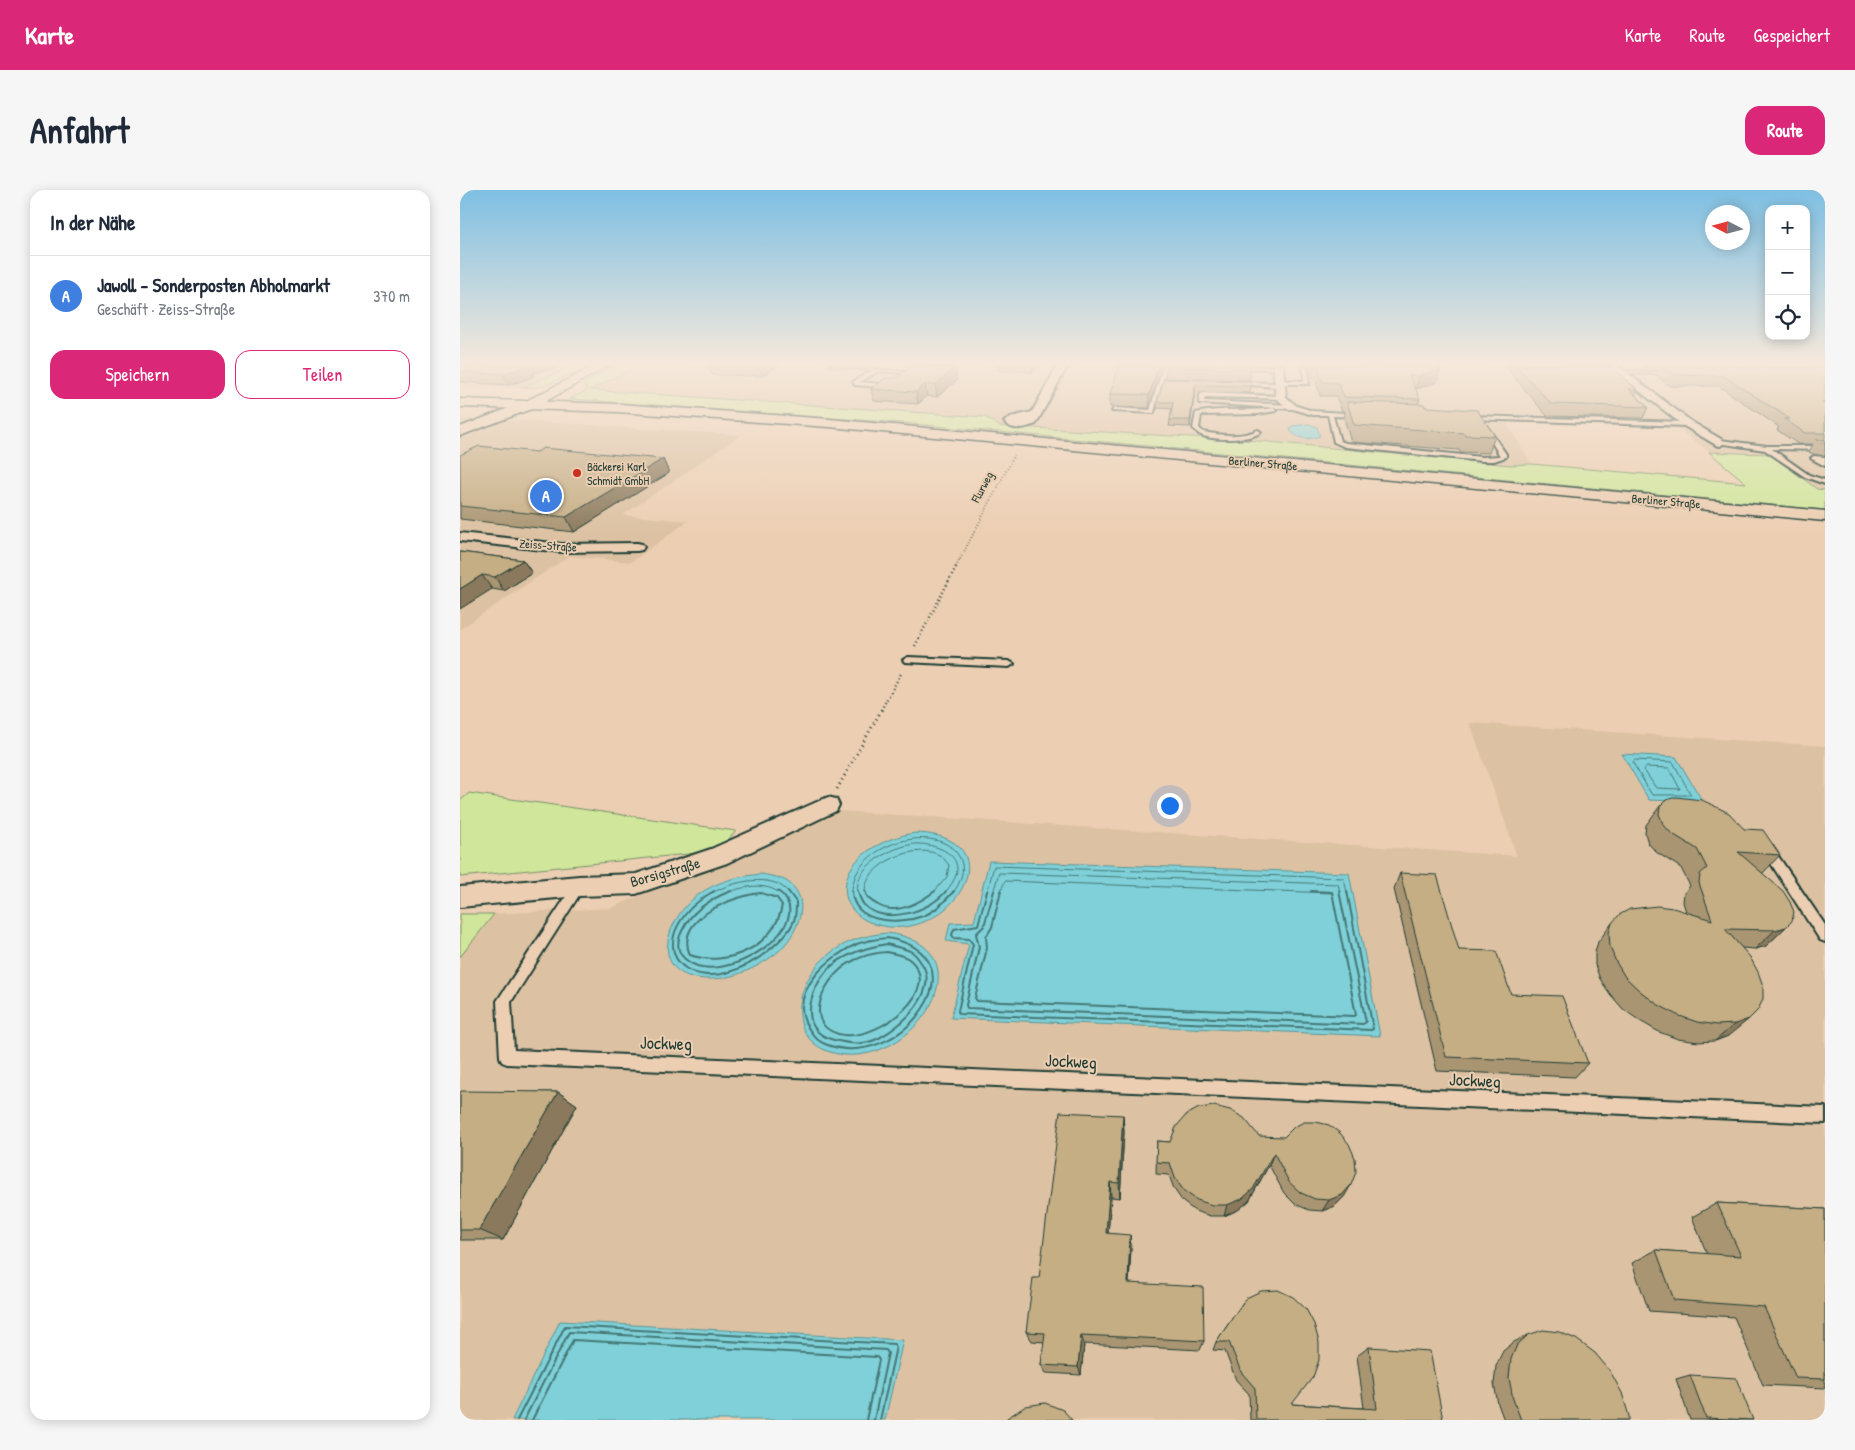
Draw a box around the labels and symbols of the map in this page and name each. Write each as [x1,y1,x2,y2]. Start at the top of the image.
north arrow [1705,205,1750,250]
street label: Berliner Straße [1228,452,1298,474]
place label: Bäckerei Karl Schmidt GmbH [587,458,649,489]
marker: Bäckerei Karl Schmidt GmbH [571,467,583,479]
street label: Flurweg [966,469,997,506]
pin: A [530,477,562,515]
street label: Berliner Straße [1631,490,1701,512]
street label: Zeiss-Straße [519,535,578,556]
your location [1157,793,1183,819]
street label: Borsigstraße [628,852,702,892]
street label: Jockweg [640,1030,692,1056]
street label: Jockweg [1044,1047,1098,1075]
street label: Jockweg [1448,1066,1502,1094]

